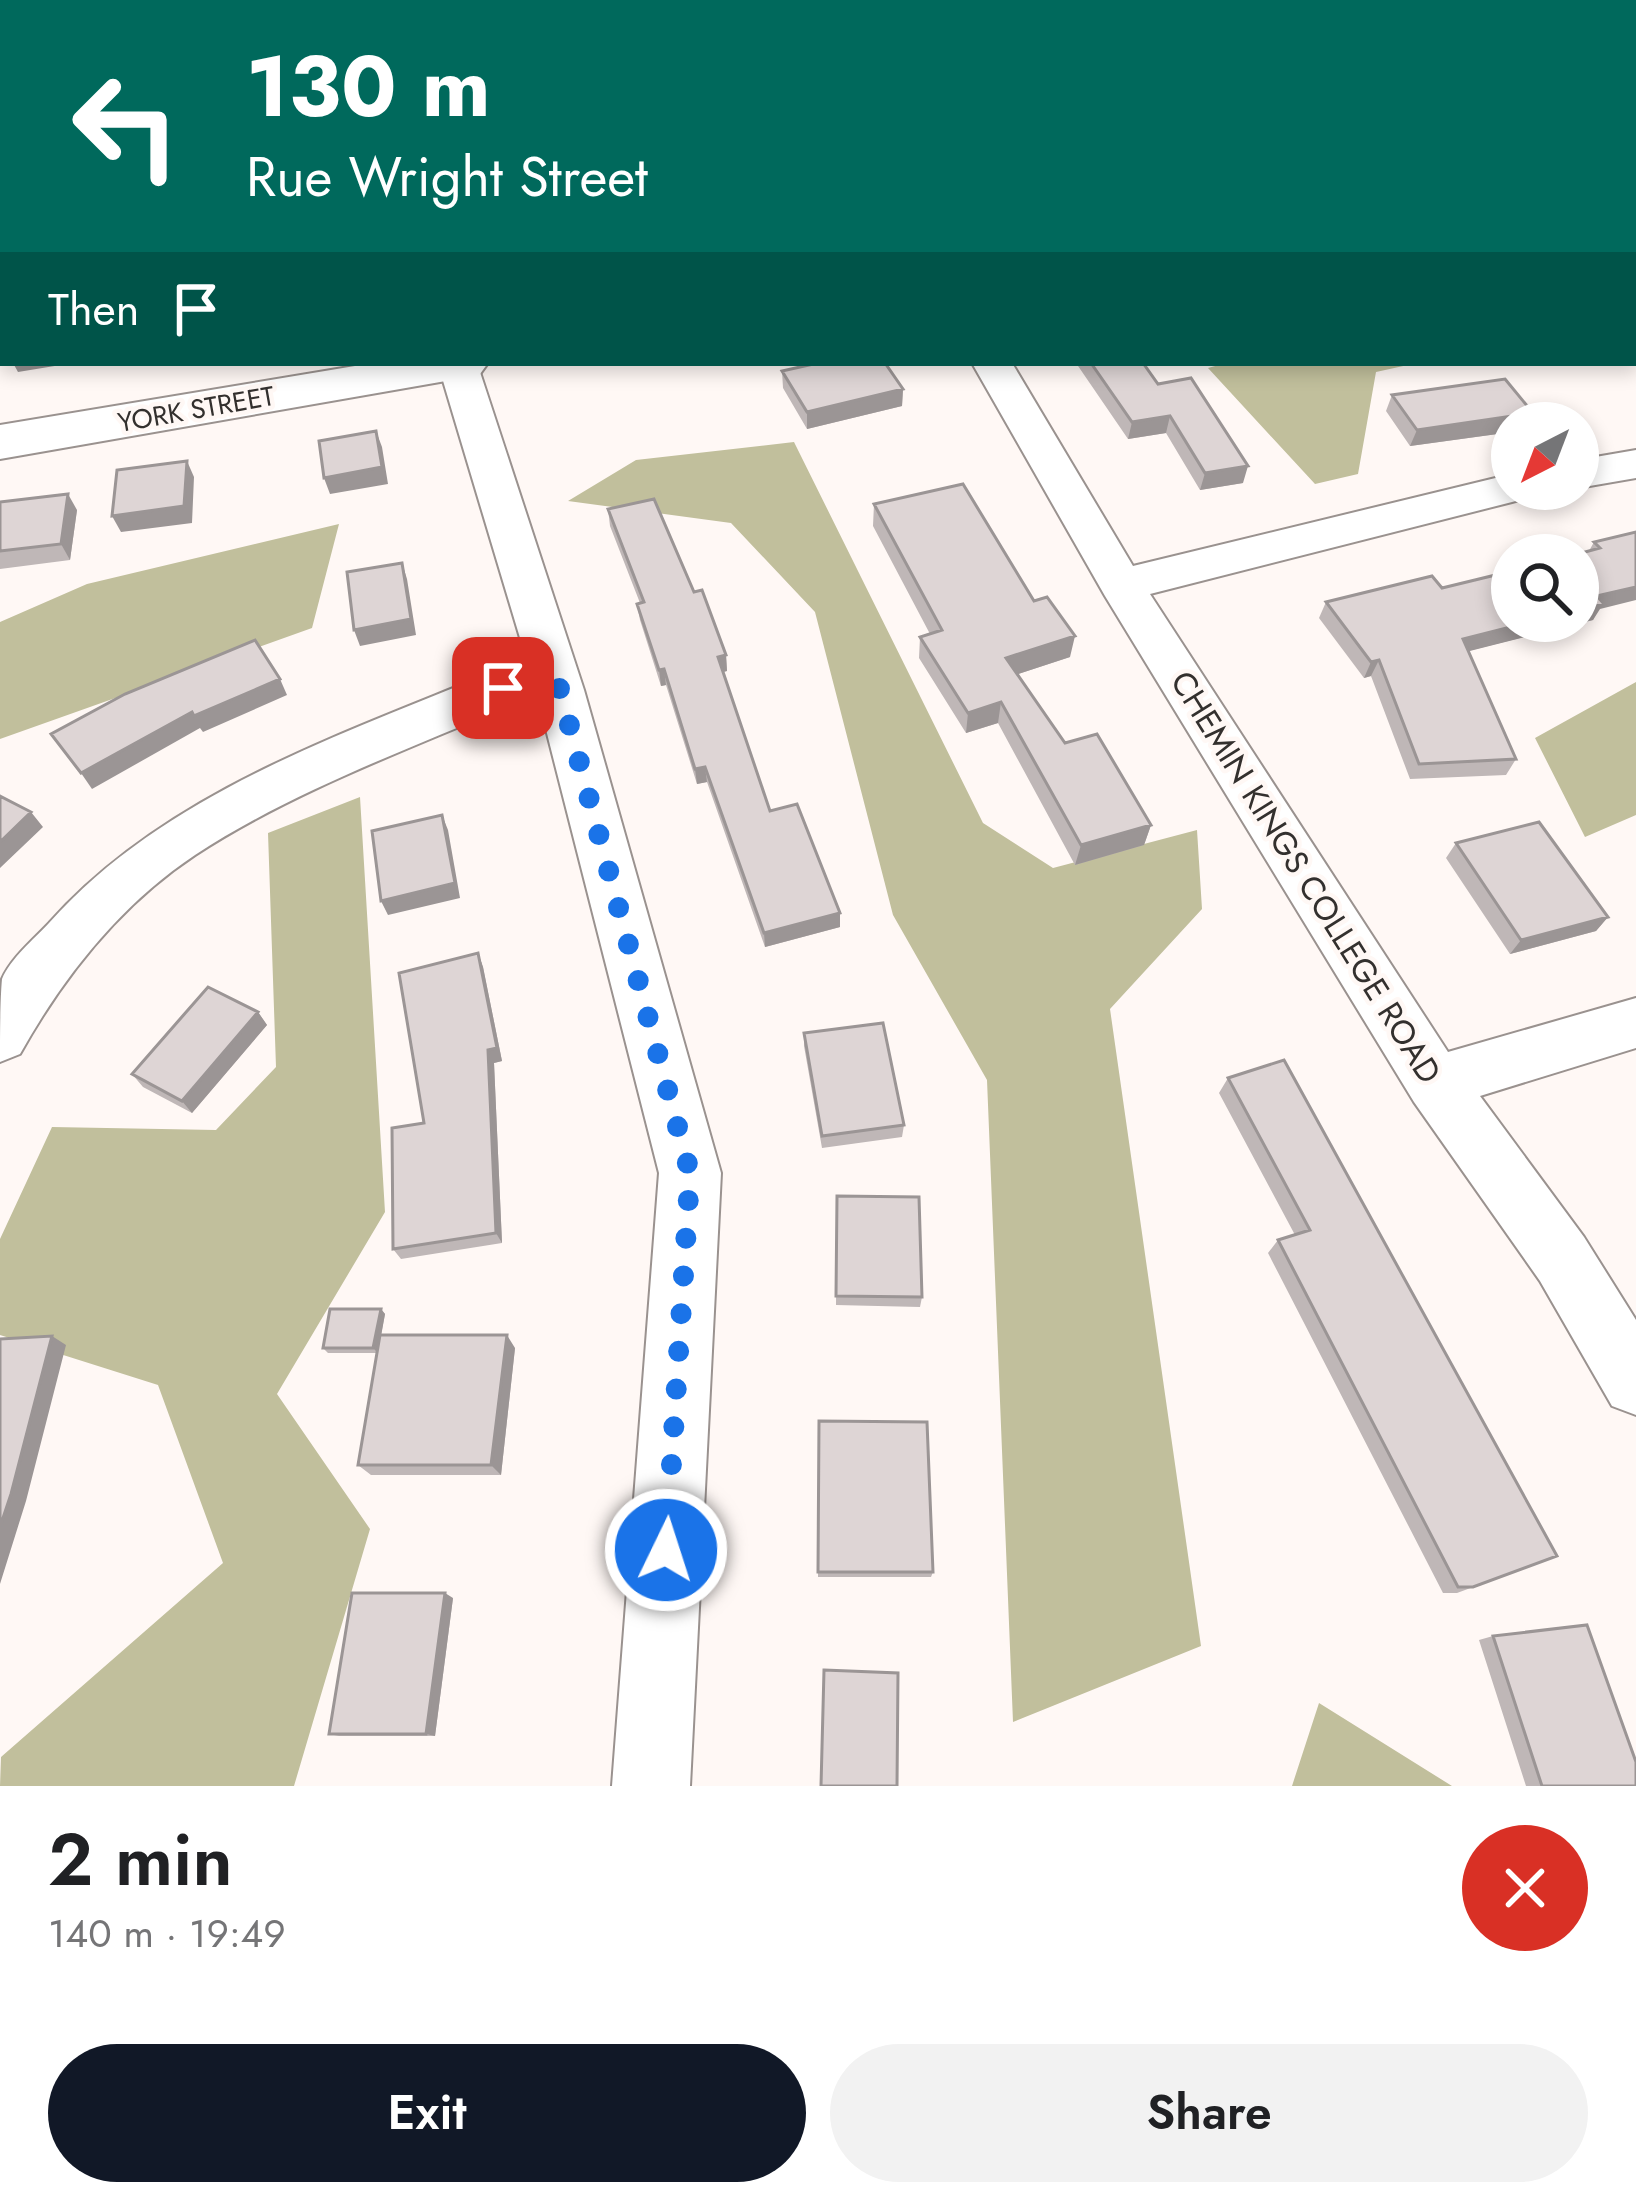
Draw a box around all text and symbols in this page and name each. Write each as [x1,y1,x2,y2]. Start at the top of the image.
text: 130 m [246,26,491,148]
icon: left [48,48,204,204]
text: Rue Wright Street [246,138,648,216]
icon: arrive [163,276,229,342]
text: Then [48,277,139,342]
street label: YORK STREET [115,376,278,442]
north arrow [1491,402,1599,510]
map controls [1491,402,1599,642]
button: search [1491,534,1599,642]
pin [452,637,554,739]
icon: arrive [470,655,536,721]
street label: CHEMIN KINGS COLLEGE ROAD [1159,662,1453,1092]
position arrow [603,1487,729,1613]
text: 2 min [48,1808,233,1912]
button: close [1462,1825,1588,1951]
text: 140 m · 19:49 [48,1905,286,1962]
button: Exit [48,2044,806,2182]
button: Share [830,2044,1588,2182]

